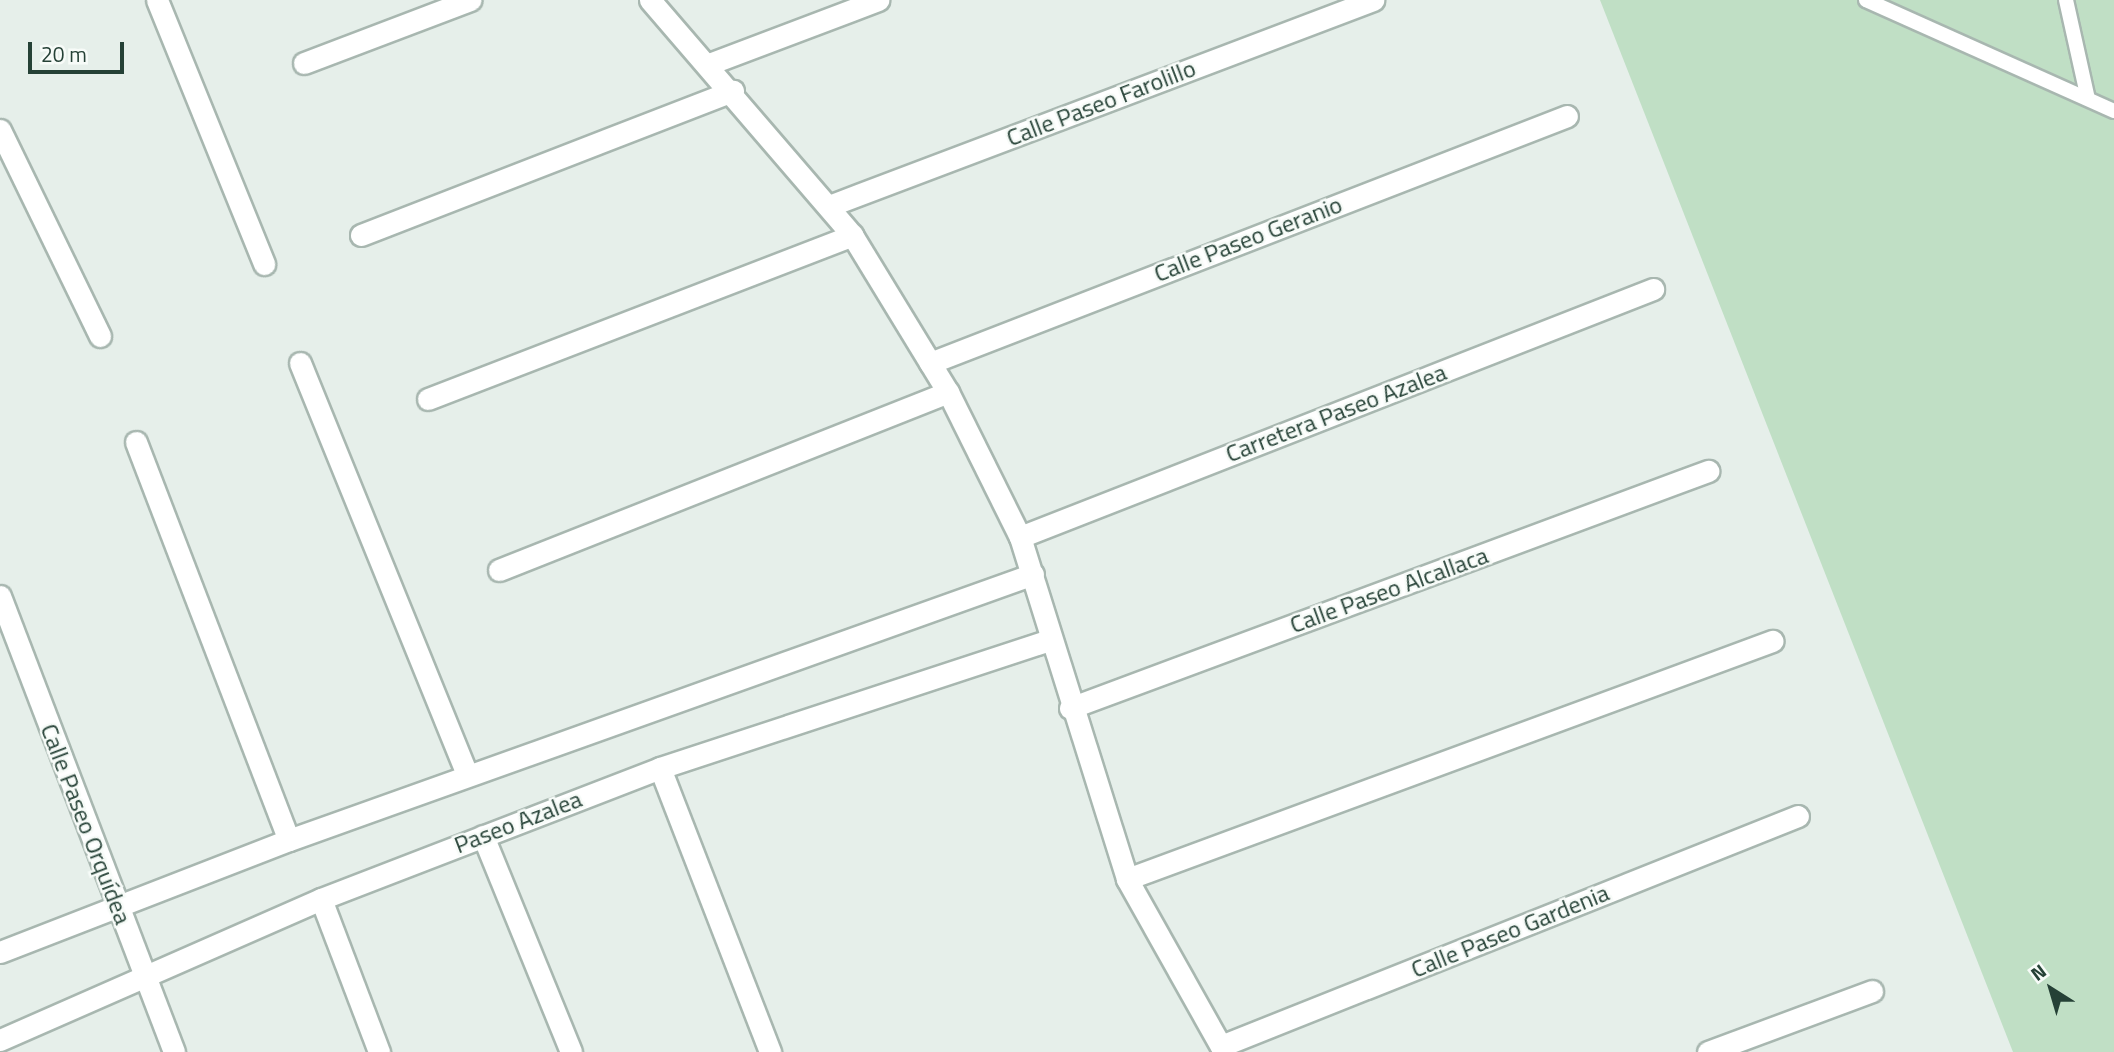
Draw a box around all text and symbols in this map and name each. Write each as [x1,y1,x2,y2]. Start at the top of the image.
scale bar [32,28,128,72]
text: 20 m [41,38,87,70]
street label: Calle Paseo Farolillo [1002,54,1200,152]
street label: Calle Paseo Geranio [1150,190,1346,288]
street label: Carretera Paseo Azalea [1222,358,1450,468]
street label: Calle Paseo Alcallaca [1286,541,1492,639]
street label: Calle Paseo Orquídea [35,720,137,928]
street label: Paseo Azalea [450,784,586,860]
street label: Calle Paseo Gardenia [1407,878,1613,984]
north arrow [2016,954,2086,1024]
text: N [2024,956,2052,987]

